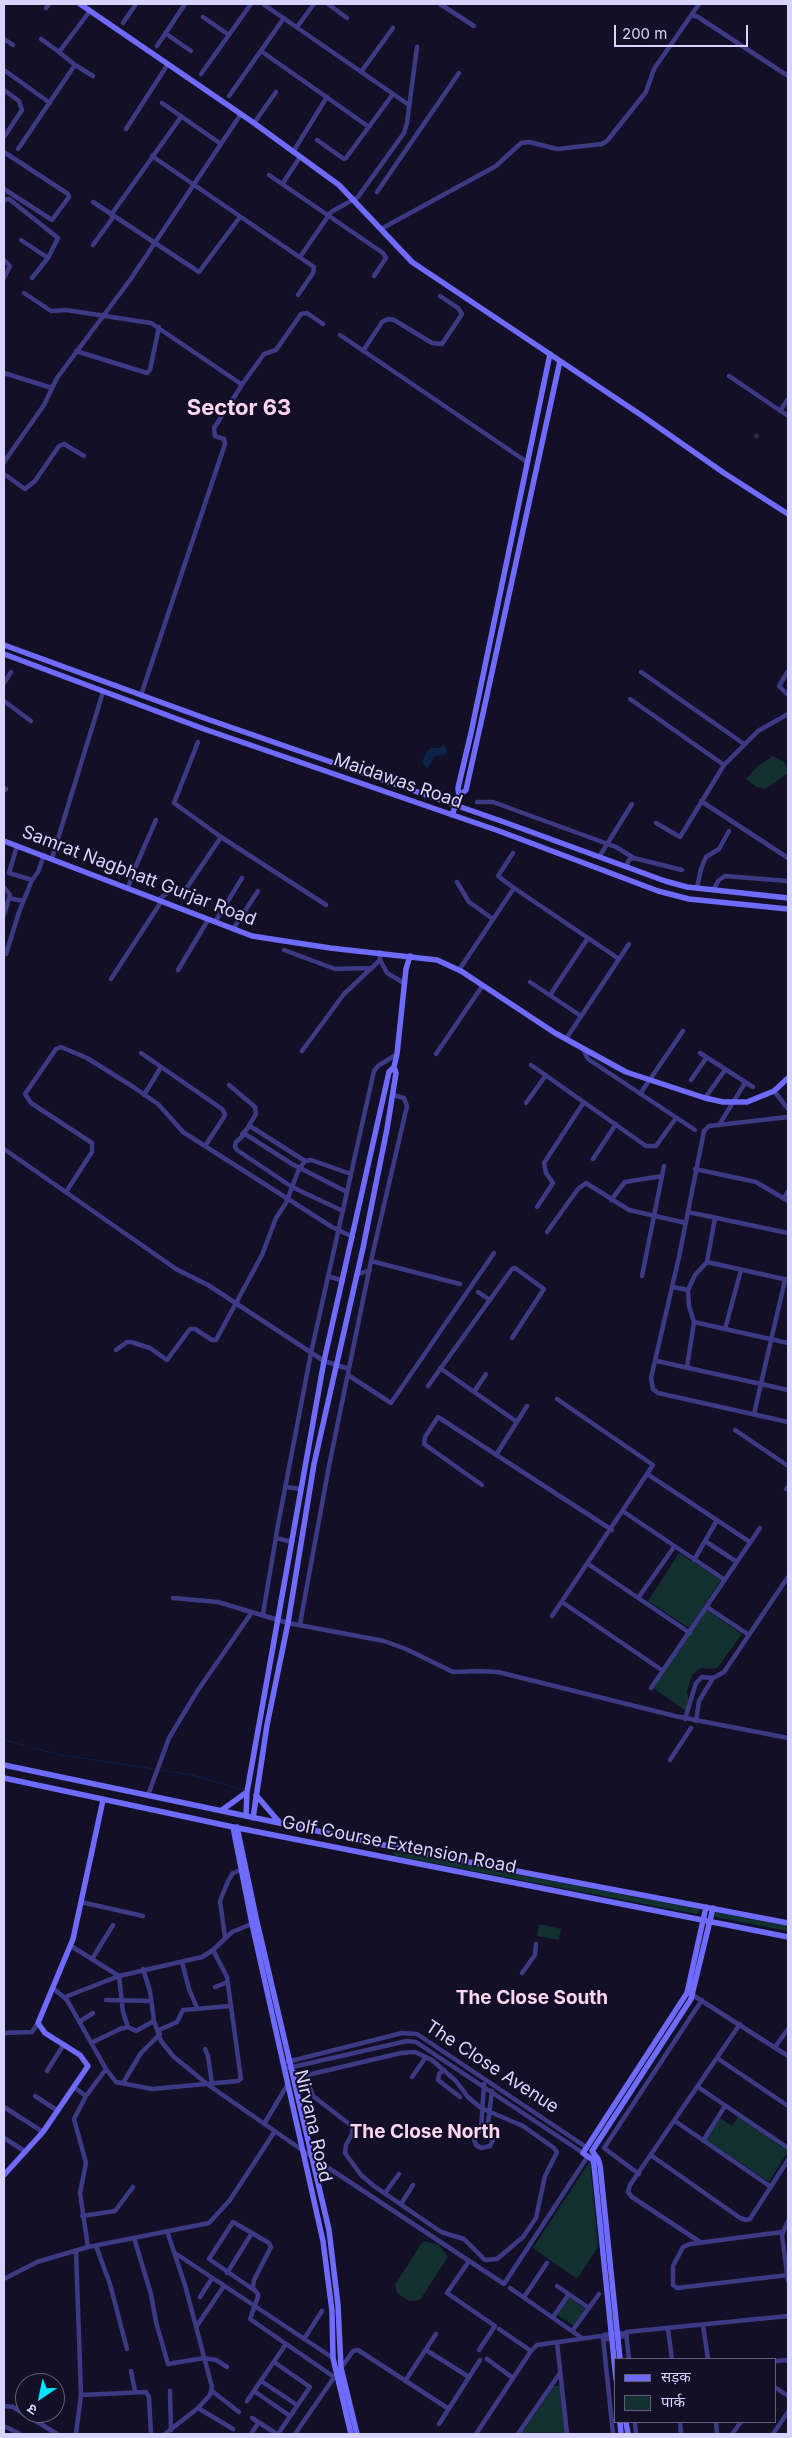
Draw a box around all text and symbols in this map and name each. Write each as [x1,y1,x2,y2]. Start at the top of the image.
scale bar [617,15,751,47]
text: 200 m [622,24,667,43]
district label: Sector 63 [187,395,291,421]
street label: Maidawas Road [331,749,465,813]
street label: Samrat Nagbhatt Gurjar Road [19,821,259,931]
street label: Golf Course Extension Road [280,1812,518,1878]
district label: The Close South [456,1987,608,2009]
street label: The Close Avenue [421,2016,563,2118]
street label: Nirvana Road [290,2068,336,2184]
district label: The Close North [350,2121,500,2143]
legend [614,2358,777,2423]
text: सड़क [661,2367,691,2386]
north arrow [15,2373,65,2423]
text: पार्क [661,2392,685,2411]
text: उ [24,2401,40,2419]

